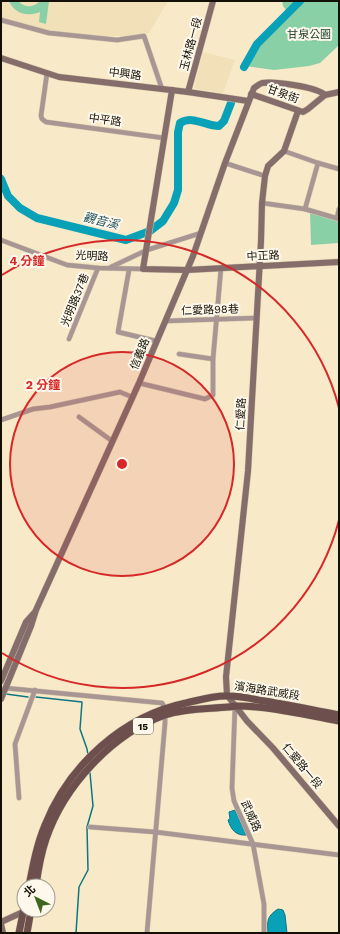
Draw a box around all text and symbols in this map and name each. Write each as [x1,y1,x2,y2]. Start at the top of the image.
street label: 玉林路一段 [178,16,204,72]
park label: 甘泉公園 [287,28,331,41]
street label: 中興路 [108,66,142,82]
street label: 甘泉街 [265,82,301,106]
street label: 中平路 [88,111,122,129]
water label: 觀音溪 [82,210,122,233]
street label: 光明路 [75,249,109,263]
street label: 中正路 [246,249,280,263]
text: 4 分鐘 [9,254,45,268]
street label: 光明路37巷 [58,272,92,328]
street label: 仁愛路98巷 [181,302,239,318]
street label: 信義路 [128,336,152,372]
text: 2 分鐘 [26,378,60,392]
street label: 仁愛路 [234,397,248,431]
centre of rings [115,457,129,471]
street label: 濱海路武威段 [233,679,301,703]
road number: 15 [133,718,153,734]
street label: 仁愛路一段 [279,741,325,791]
street label: 武威路 [238,798,264,834]
north arrow [16,878,56,918]
text: 北 [21,882,38,899]

